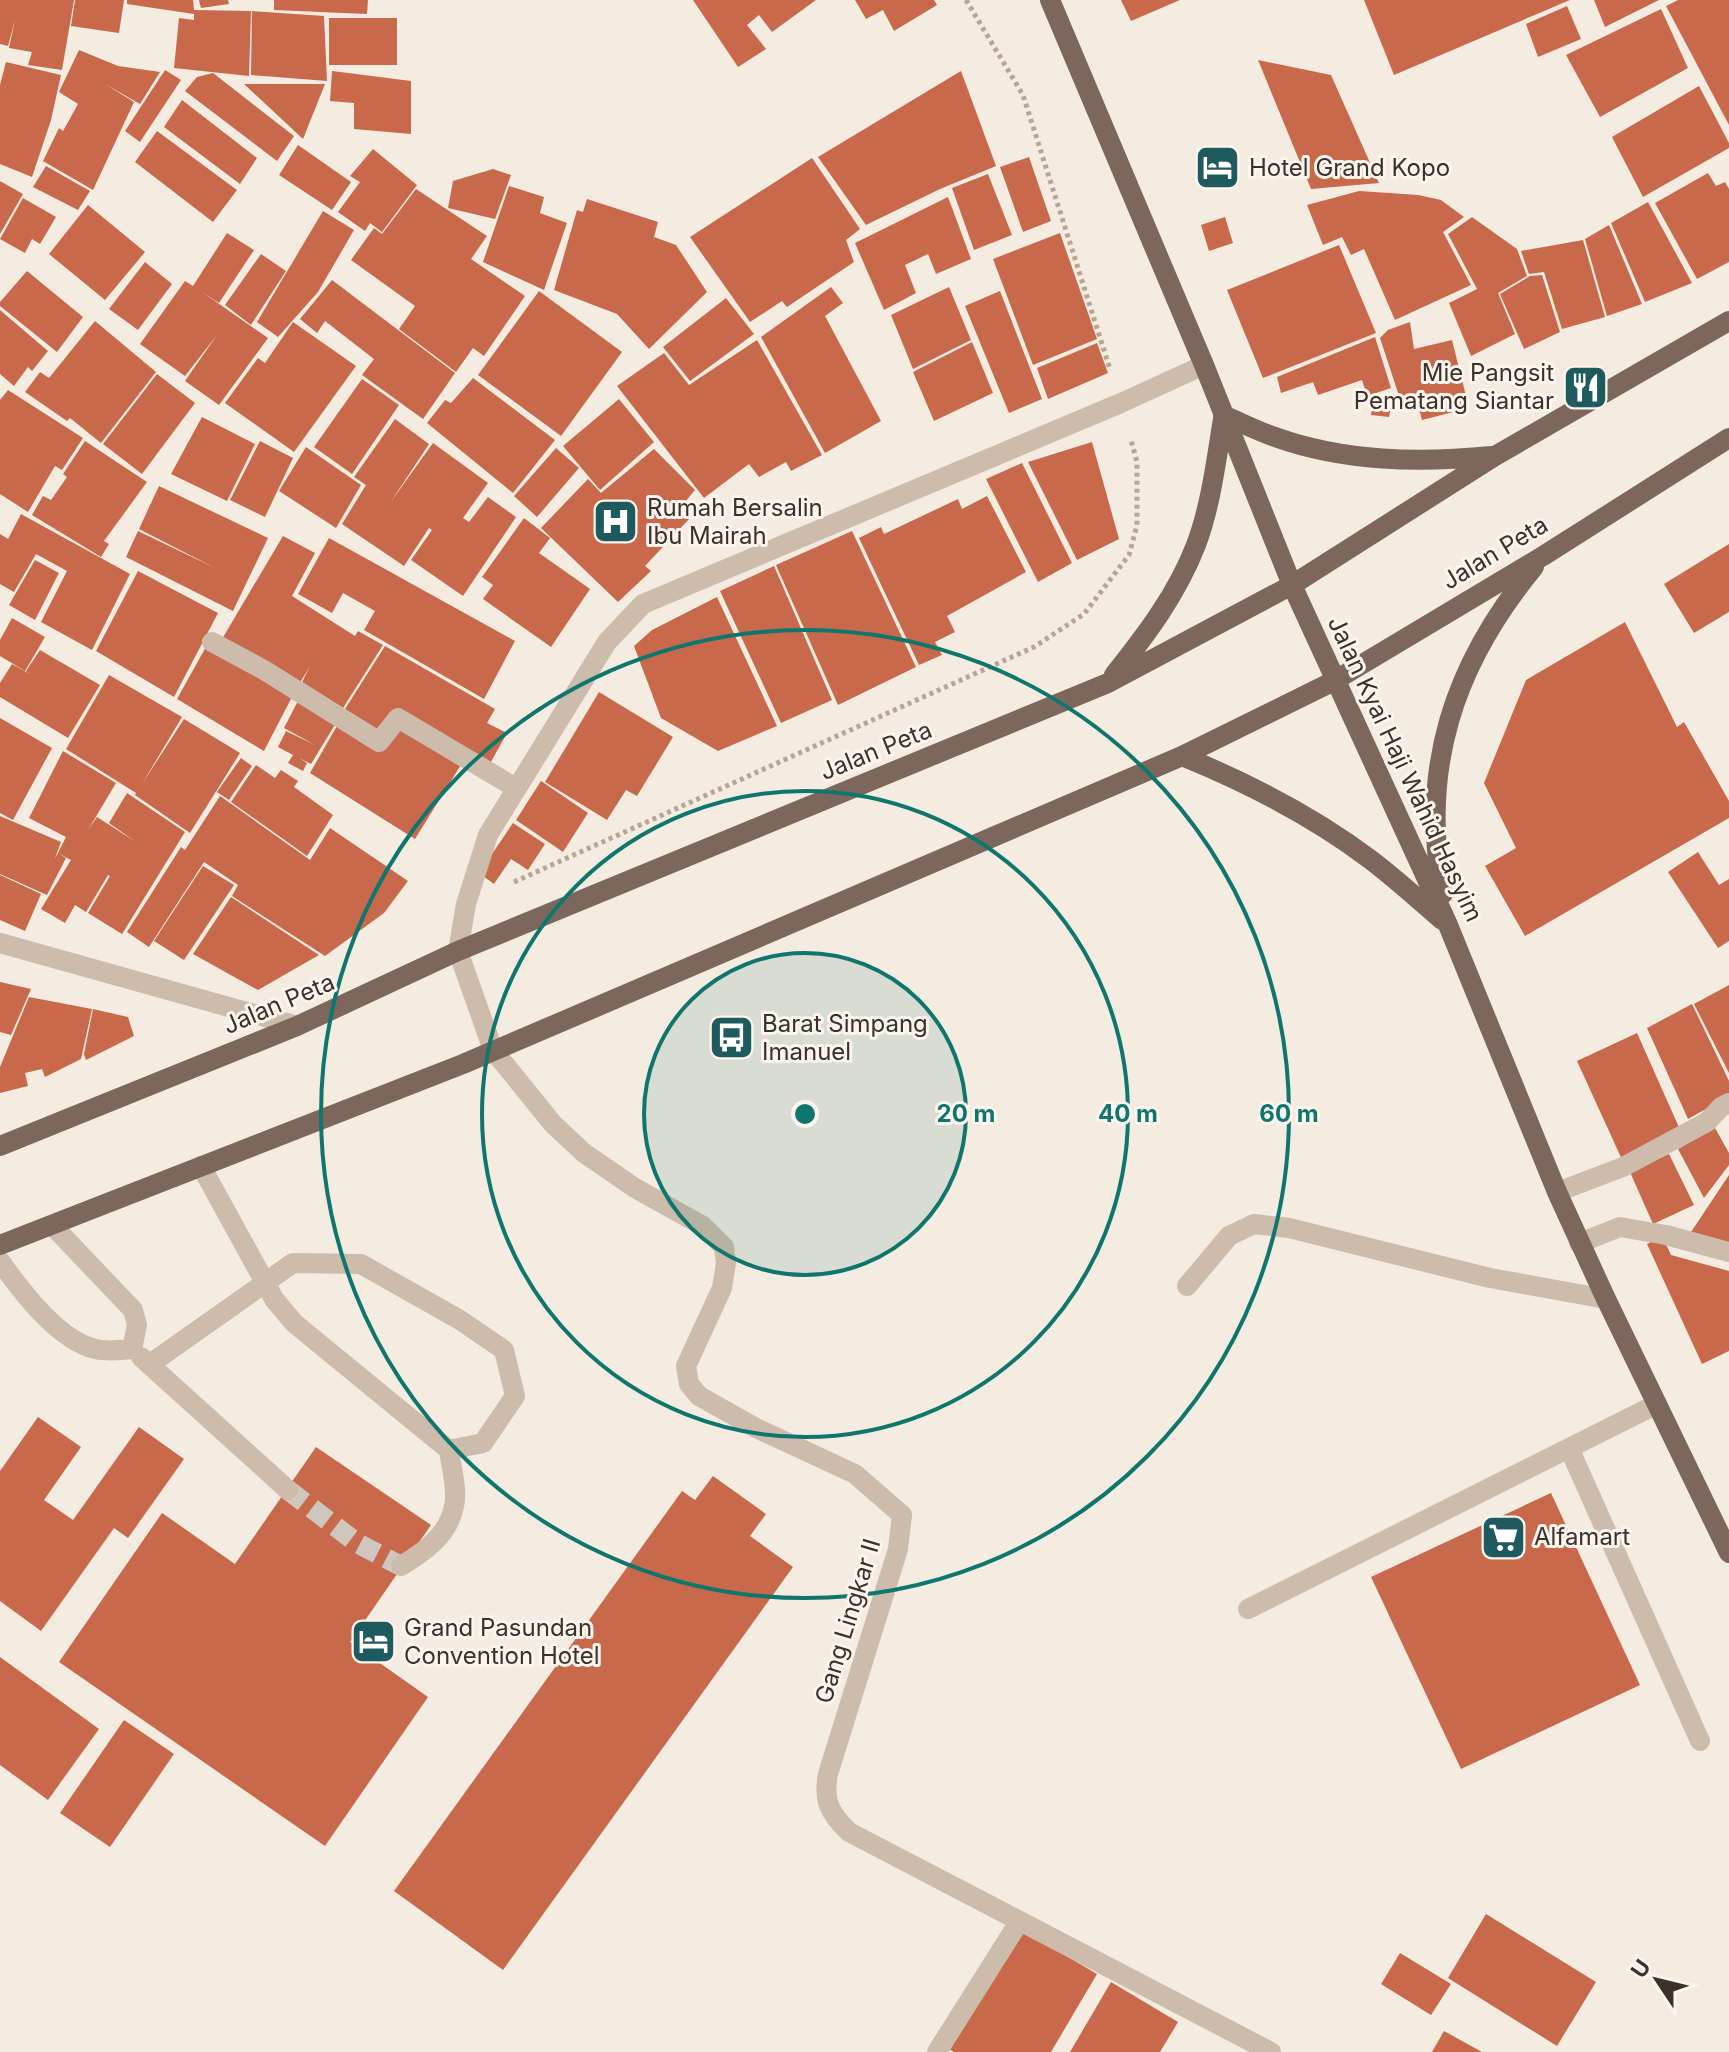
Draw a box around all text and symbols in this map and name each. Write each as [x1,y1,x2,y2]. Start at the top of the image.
hotel icon: Hotel Grand Kopo [1194,144,1242,192]
place label: Hotel Grand Kopo [1249,153,1450,182]
place label: Mie Pangsit Pematang Siantar [1354,358,1554,415]
restaurant icon: Mie Pangsit Pematang Siantar [1561,363,1609,411]
place label: Rumah Bersalin Ibu Mairah [647,493,823,550]
hospital icon: Rumah Bersalin Ibu Mairah [592,498,640,546]
street label: Jalan Peta [1437,510,1553,595]
street label: Jalan Kyai Haji Wahid Hasyim [1322,612,1489,926]
street label: Jalan Peta [816,715,936,786]
street label: Jalan Peta [219,967,339,1040]
place label: Barat Simpang Imanuel [762,1009,928,1066]
bus stop icon: Barat Simpang Imanuel [707,1014,755,1062]
text: 20 m [937,1099,995,1128]
text: 40 m [1098,1099,1158,1128]
text: 60 m [1259,1099,1319,1128]
centre of rings [791,1100,819,1128]
supermarket icon: Alfamart [1479,1513,1527,1561]
place label: Alfamart [1534,1522,1630,1551]
street label: Gang Lingkar II [809,1535,886,1707]
place label: Grand Pasundan Convention Hotel [404,1613,600,1670]
hotel icon: Grand Pasundan Convention Hotel [349,1618,397,1666]
north arrow [1617,1940,1697,2020]
text: U [1625,1954,1656,1983]

